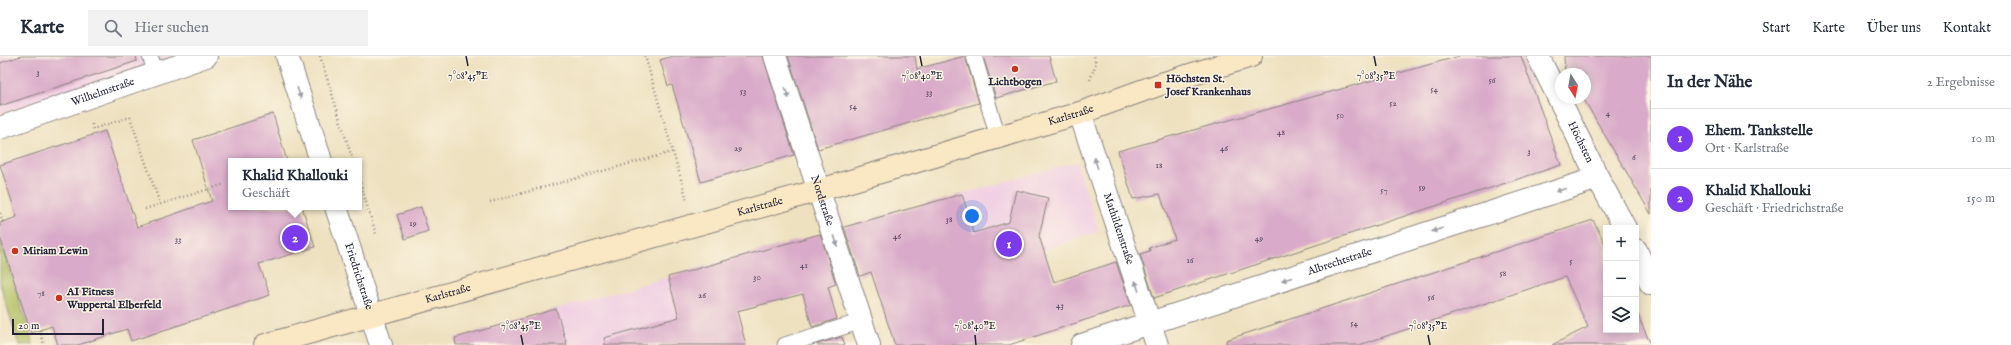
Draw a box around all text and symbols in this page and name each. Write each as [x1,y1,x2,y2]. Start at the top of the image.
search box [88,10,368,46]
text: Karte [20,16,64,40]
icon: search [102,17,124,39]
text: Hier suchen [134,18,209,37]
text: Start [1762,19,1790,37]
text: Karte [1812,19,1845,37]
text: Über uns [1867,19,1921,37]
text: Kontakt [1943,19,1991,37]
marker: Lichtbogen [1010,64,1020,74]
house number: 3 [36,67,40,78]
north arrow [1555,68,1591,104]
text: 7°08'45"E [448,70,488,83]
text: 7°08'40"E [901,70,943,83]
text: 7°08'35"E [1357,70,1395,83]
place label: Höchsten St. Josef Krankenhaus [1164,72,1251,99]
text: In der Nähe [1667,72,1752,93]
text: 2 Ergebnisse [1927,74,1995,91]
street label: Wilhelmstraße [69,75,136,110]
place label: Lichtbogen [987,75,1042,89]
house number: 56 [1488,75,1496,86]
marker: Höchsten St. Josef Krankenhaus [1153,80,1163,90]
house number: 54 [1430,84,1438,95]
house number: 53 [740,86,746,97]
one-way arrow [296,87,302,99]
one-way arrow [785,87,791,99]
house number: 33 [926,87,932,98]
house number: 52 [1389,98,1397,109]
house number: 54 [849,101,857,112]
street label: Karlstraße [1046,102,1096,129]
house number: 4 [1606,108,1611,119]
house number: 50 [1336,110,1344,121]
street label: Höchsten [1564,119,1596,165]
text: Ehem. Tankstelle [1705,121,1813,140]
house number: 48 [1277,127,1285,138]
text: 1 [1678,130,1682,147]
text: 10 m [1971,130,1995,147]
text: Ort · Karlstraße [1705,140,1789,157]
house number: 29 [734,143,742,154]
house number: 46 [1220,143,1228,154]
house number: 3 [1527,146,1531,157]
house number: 6 [1632,152,1636,163]
one-way arrow [1093,157,1099,169]
popup [228,158,362,210]
house number: 18 [1156,160,1163,171]
text: Khalid Khallouki [242,166,348,185]
street label: Nordstraße [807,174,837,228]
text: Khalid Khallouki [1705,181,1811,200]
house number: 59 [1418,182,1426,193]
text: Geschäft [242,185,290,202]
house number: 57 [1380,185,1388,196]
one-way arrow [1554,187,1566,193]
text: 2 [1677,190,1683,207]
text: 150 m [1966,190,1995,207]
street label: Mathildenstraße [1100,191,1137,266]
street label: Karlstraße [736,194,785,220]
text: Geschäft · Friedrichstraße [1705,200,1844,217]
your location [962,206,982,226]
house number: 38 [946,214,953,225]
house number: 19 [409,218,417,229]
pin: 2 [282,223,308,253]
map controls [1603,225,1639,333]
button: + [1603,225,1639,261]
one-way arrow [1431,227,1443,233]
pin: 1 [996,229,1022,259]
house number: 46 [893,231,901,242]
house number: 49 [1255,233,1263,244]
house number: 33 [175,234,181,245]
one-way arrow [834,235,840,247]
street label: Friedrichstraße [341,241,376,312]
place label: Miriam Lewin [23,244,88,258]
street label: Albrechtstraße [1305,245,1374,279]
marker: Miriam Lewin [10,246,20,256]
house number: 16 [1186,255,1194,266]
house number: 5 [1569,256,1573,267]
house number: 41 [800,260,808,271]
button: − [1603,261,1639,297]
house number: 58 [1500,268,1507,279]
house number: 30 [753,272,761,283]
one-way arrow [1281,276,1293,282]
one-way arrow [1134,280,1140,292]
street label: Karlstraße [423,281,473,307]
place label: AI Fitness Wuppertal Elberfeld [66,285,162,312]
house number: 78 [37,288,45,299]
house number: 26 [698,290,706,301]
house number: 56 [1427,292,1435,303]
marker: AI Fitness Wuppertal Elberfeld [54,293,64,303]
button: layers [1603,297,1639,333]
house number: 43 [1056,300,1064,311]
scale bar [12,317,104,336]
house number: 54 [1350,318,1358,329]
text: 20 m [18,319,39,333]
text: 7°08'45"E [501,320,541,333]
text: 7°08'40"E [954,320,996,333]
text: 7°08'35"E [1409,320,1447,333]

